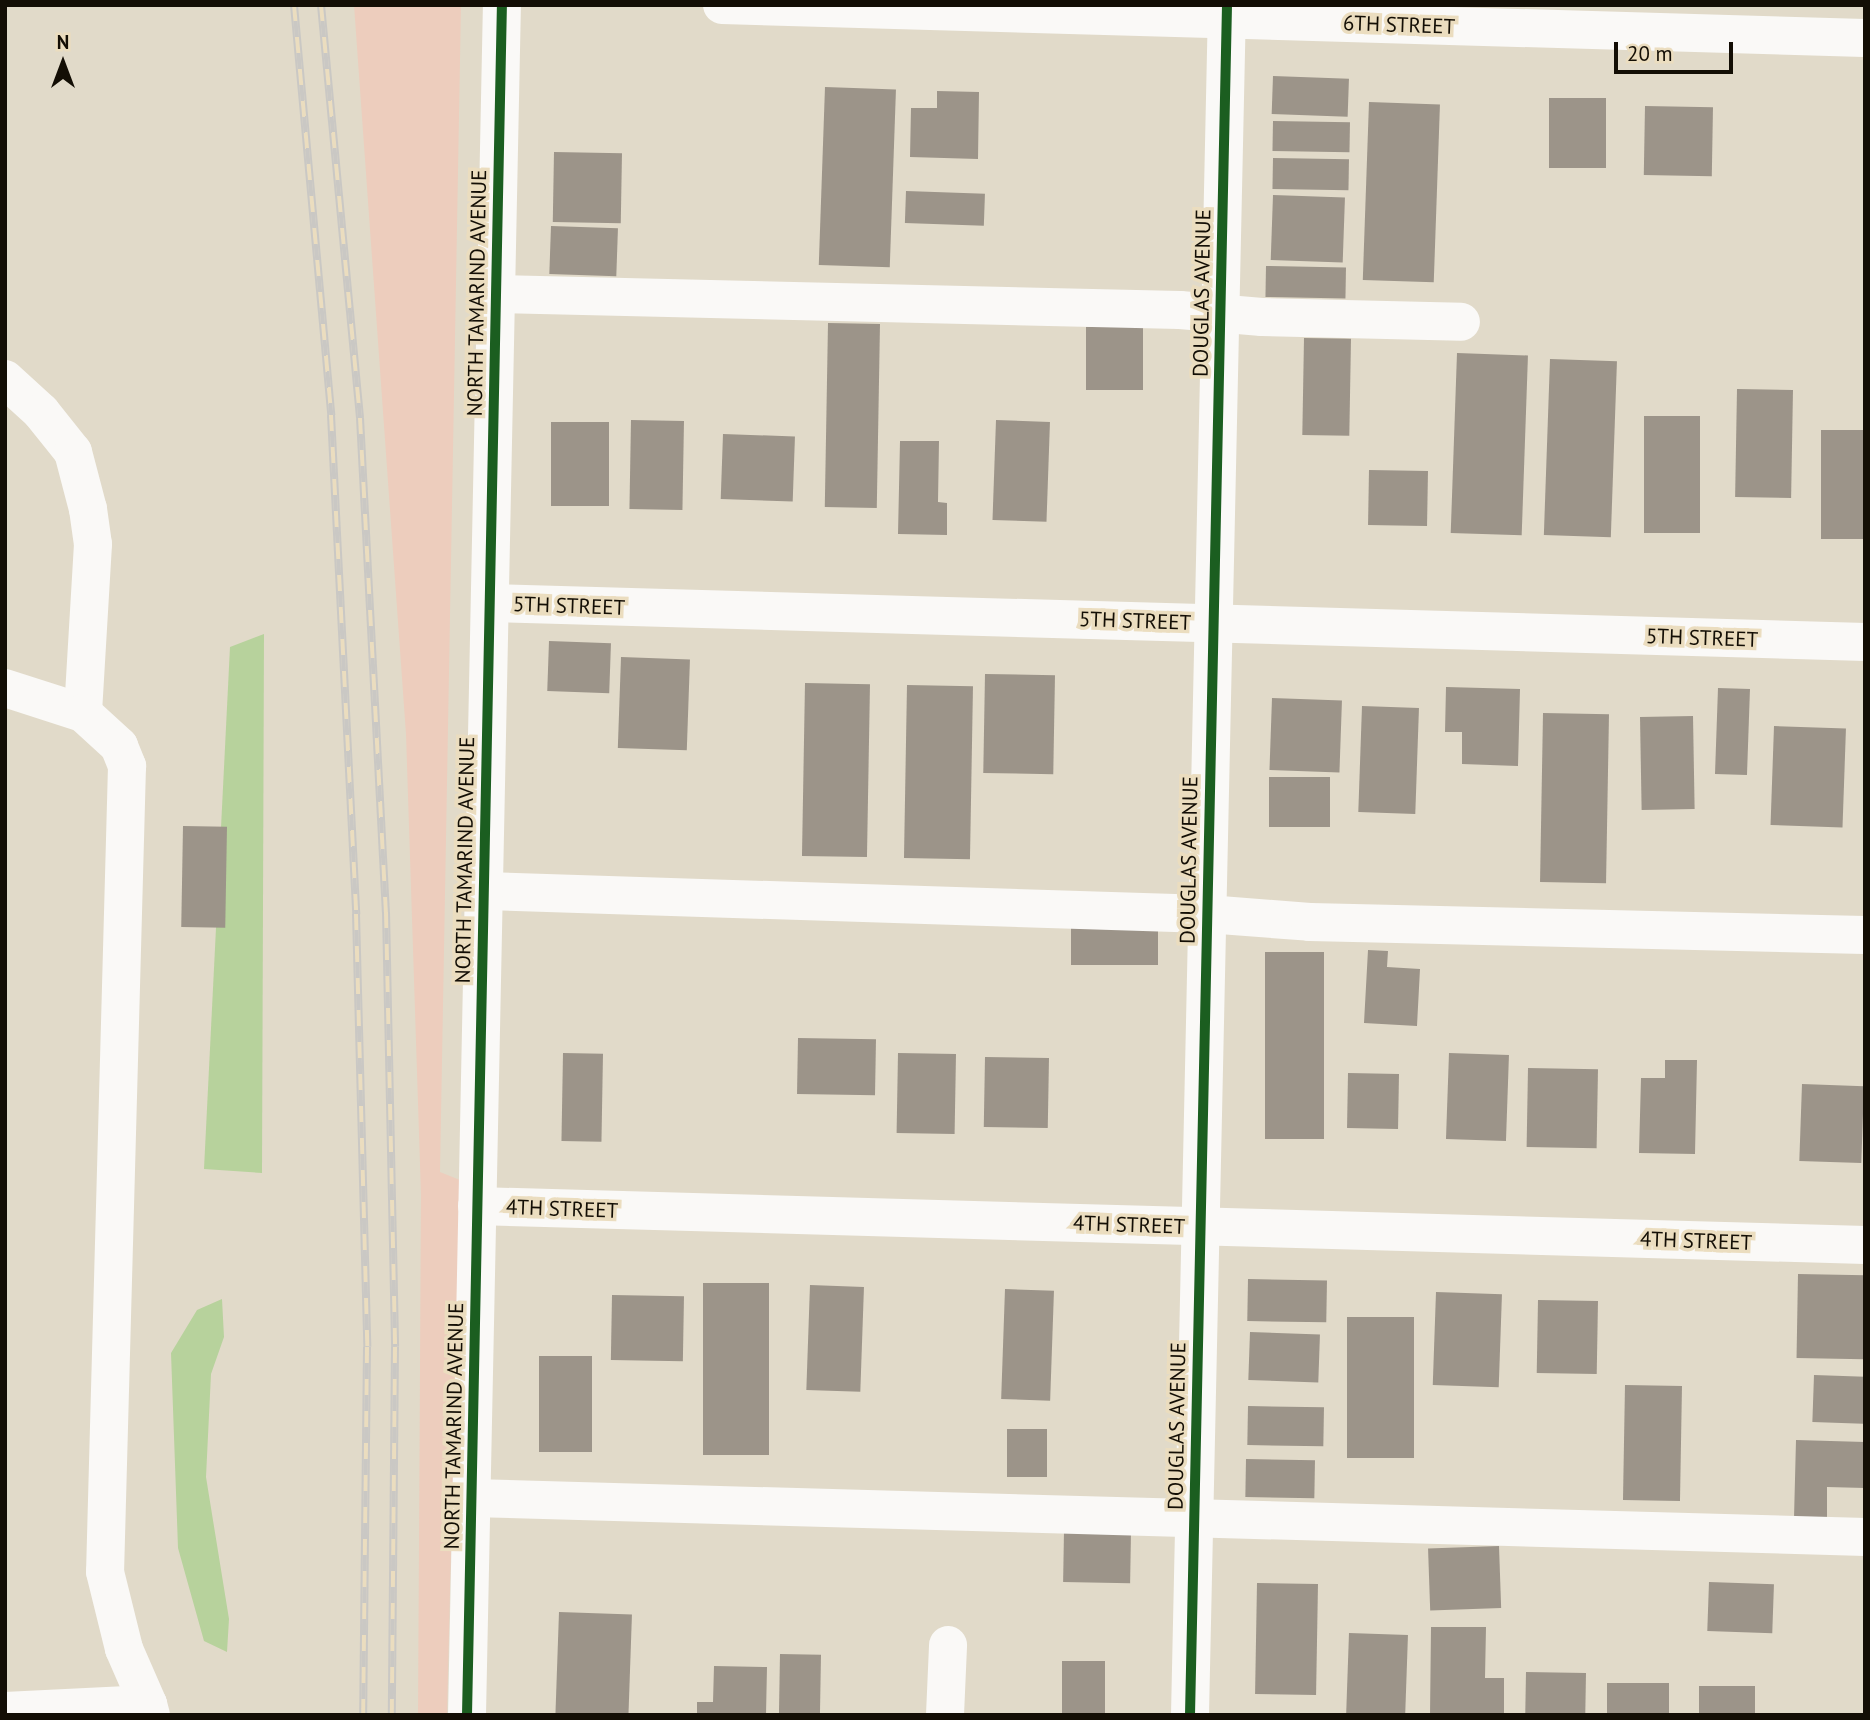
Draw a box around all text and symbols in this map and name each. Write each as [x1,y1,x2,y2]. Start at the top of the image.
street label: 6TH STREET [1342,10,1456,40]
north arrow [28,28,98,98]
scale bar [1618,28,1737,72]
text: N [57,30,69,54]
text: 20 m [1627,40,1673,67]
street label: NORTH TAMARIND AVENUE [462,169,492,417]
street label: DOUGLAS AVENUE [1188,209,1216,377]
street label: 5TH STREET [512,591,626,621]
street label: 5TH STREET [1078,606,1192,636]
street label: 5TH STREET [1645,623,1759,653]
street label: NORTH TAMARIND AVENUE [450,736,480,984]
street label: DOUGLAS AVENUE [1175,776,1203,944]
street label: 4TH STREET [505,1194,619,1224]
street label: 4TH STREET [1072,1210,1186,1240]
street label: 4TH STREET [1639,1226,1753,1256]
street label: NORTH TAMARIND AVENUE [439,1302,469,1550]
street label: DOUGLAS AVENUE [1163,1342,1191,1510]

